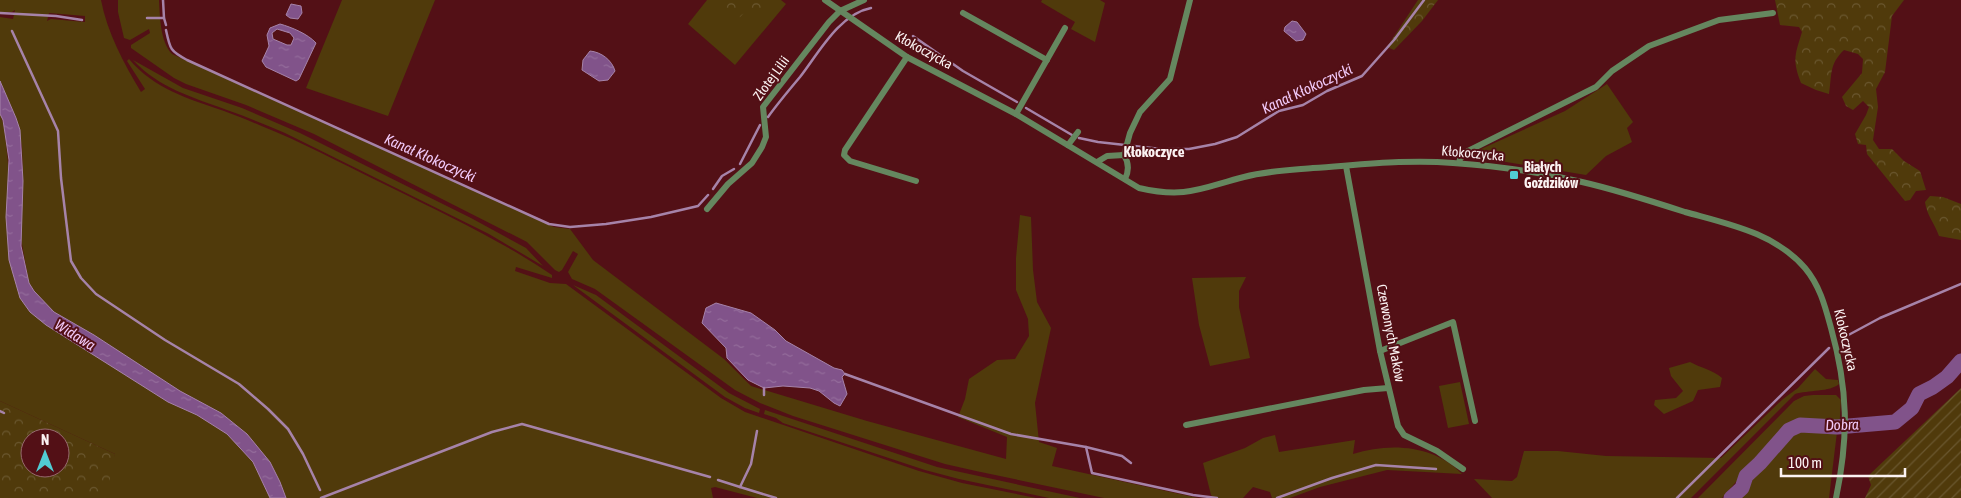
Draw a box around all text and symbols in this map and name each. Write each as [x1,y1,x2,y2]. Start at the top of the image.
street label: Kłokoczycka [892,28,956,72]
street label: Złotej Lilii [750,53,792,103]
water label: Kanał Kłokoczycki [1259,60,1355,117]
water label: Kanał Kłokoczycki [382,130,479,185]
street label: Kłokoczycka [1441,142,1505,164]
district label: Kłokoczyce [1124,143,1185,160]
place label: Białych Goździków [1524,159,1579,191]
marker: Białych Goździków [1508,169,1520,181]
street label: Czerwonych Maków [1374,283,1408,384]
street label: Kłokoczycka [1831,307,1861,373]
water label: Widawa [52,316,99,354]
water label: Dobra [1825,415,1859,434]
north arrow [20,428,70,478]
text: N [41,432,49,448]
scale bar [1781,446,1905,478]
text: 100 m [1788,454,1822,471]

